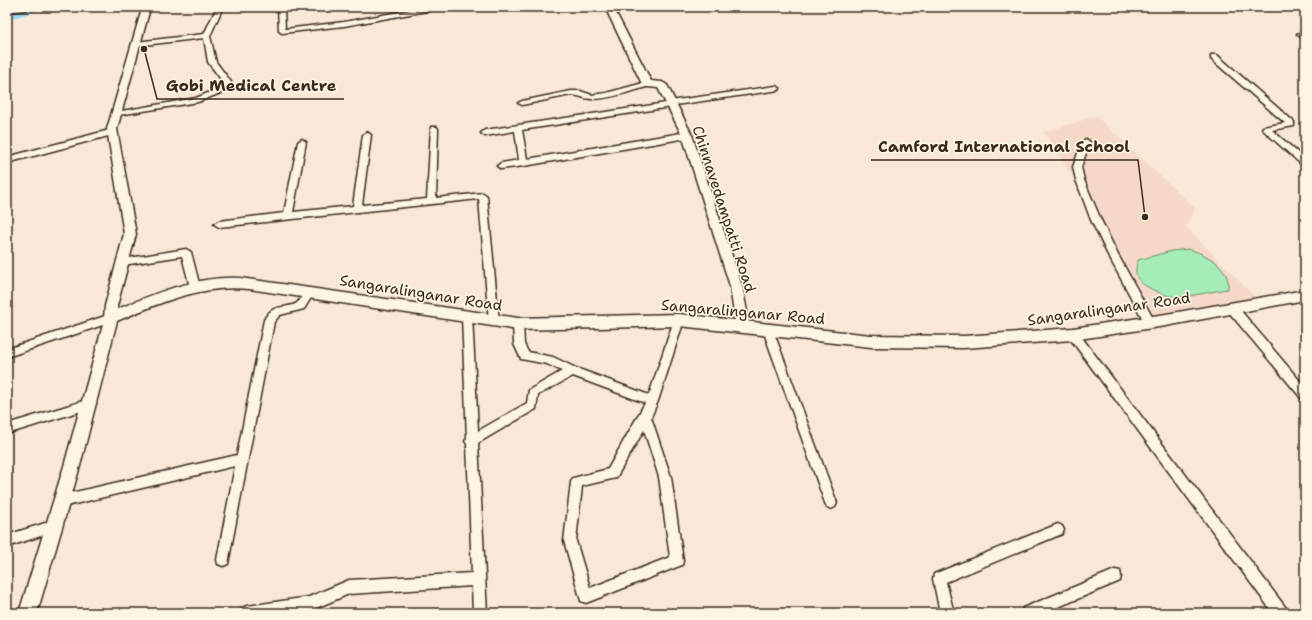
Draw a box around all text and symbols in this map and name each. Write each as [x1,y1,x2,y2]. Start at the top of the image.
callout: Gobi Medical Centre [157,71,344,99]
text: Gobi Medical Centre [166,75,337,96]
street label: Chinnavedampatti Road [688,123,761,295]
callout: Camford International School [871,132,1138,160]
text: Camford International School [878,136,1130,157]
street label: Sangaralinganar Road [338,270,504,316]
street label: Sangaralinganar Road [1026,288,1192,330]
street label: Sangaralinganar Road [660,295,826,329]

